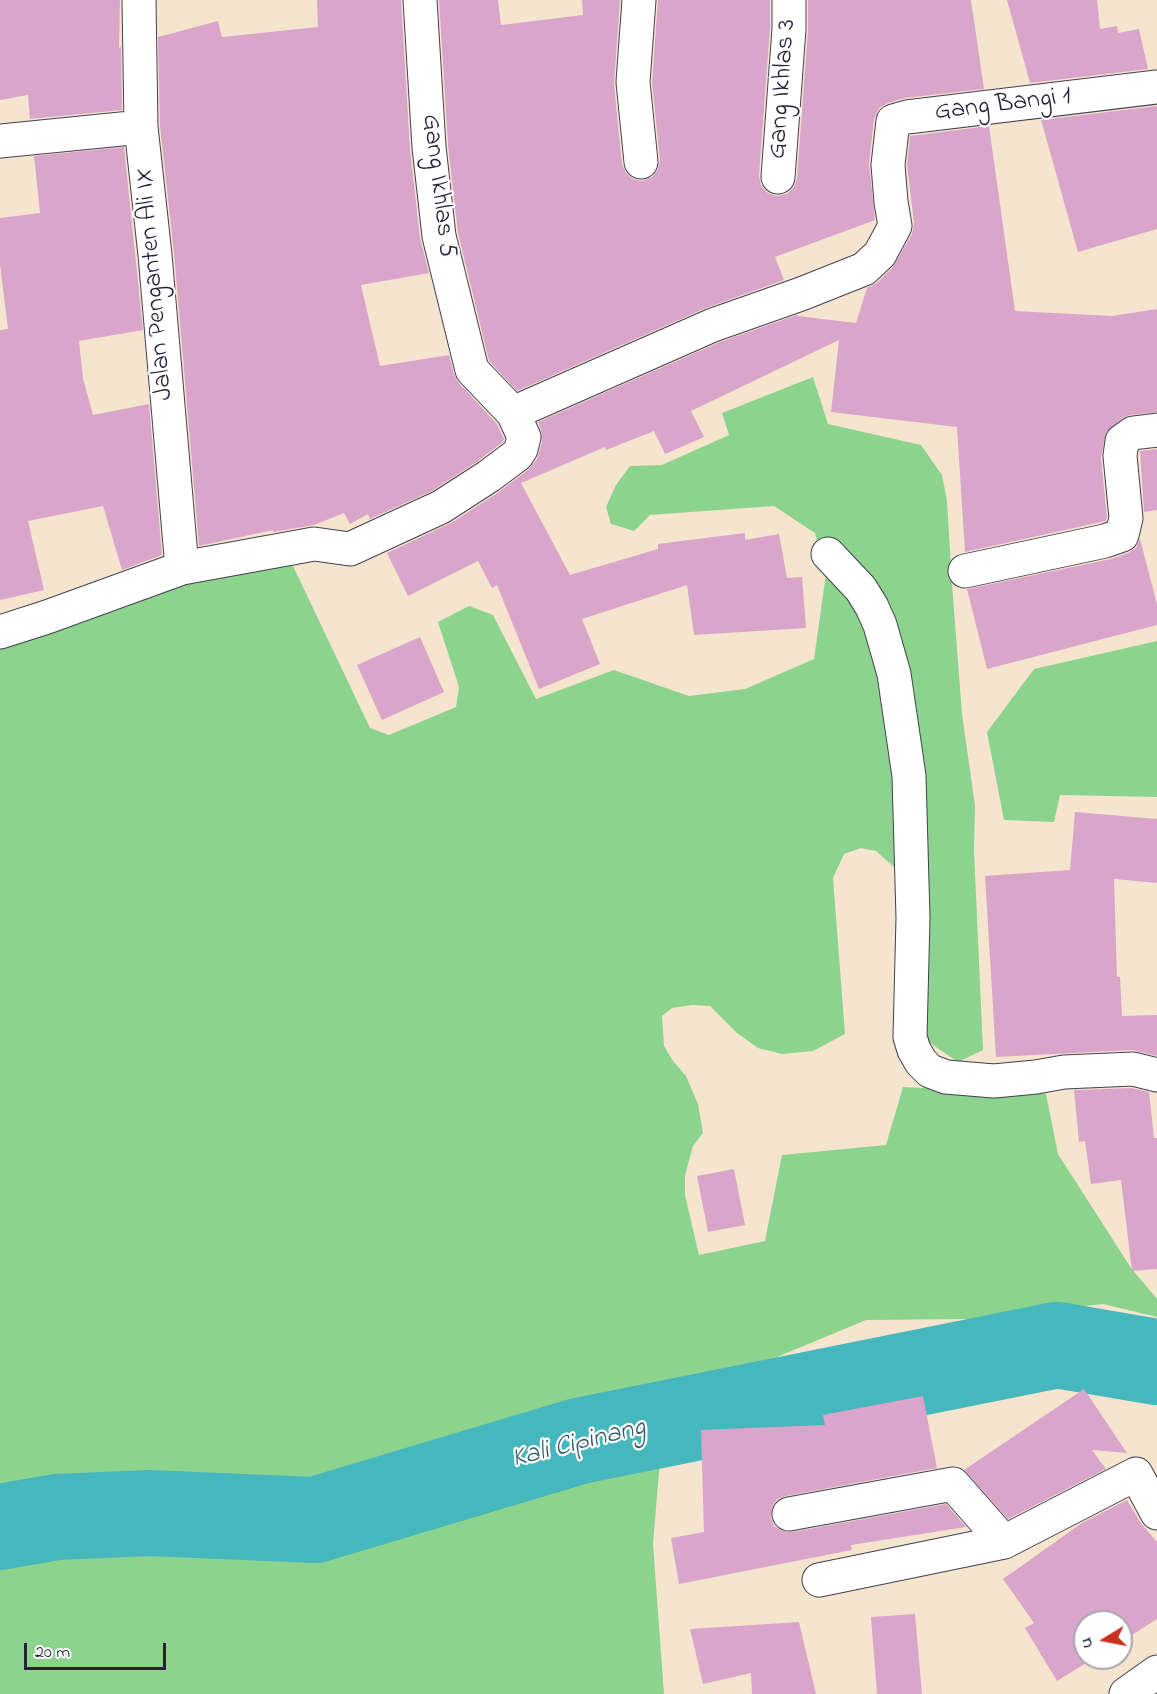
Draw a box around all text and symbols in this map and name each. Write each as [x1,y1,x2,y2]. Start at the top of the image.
street label: Gang Ikhlas 3 [764,18,804,160]
street label: Gang Bangi 1 [933,82,1073,130]
street label: Gang Ikhlas 5 [413,113,461,259]
street label: Jalan Penganten Ali IX [130,166,182,402]
water label: Kali Cipinang [509,1413,649,1477]
north arrow [1073,1610,1133,1670]
scale bar [27,1631,170,1669]
text: U [1075,1636,1100,1650]
text: 20 m [35,1640,70,1666]

